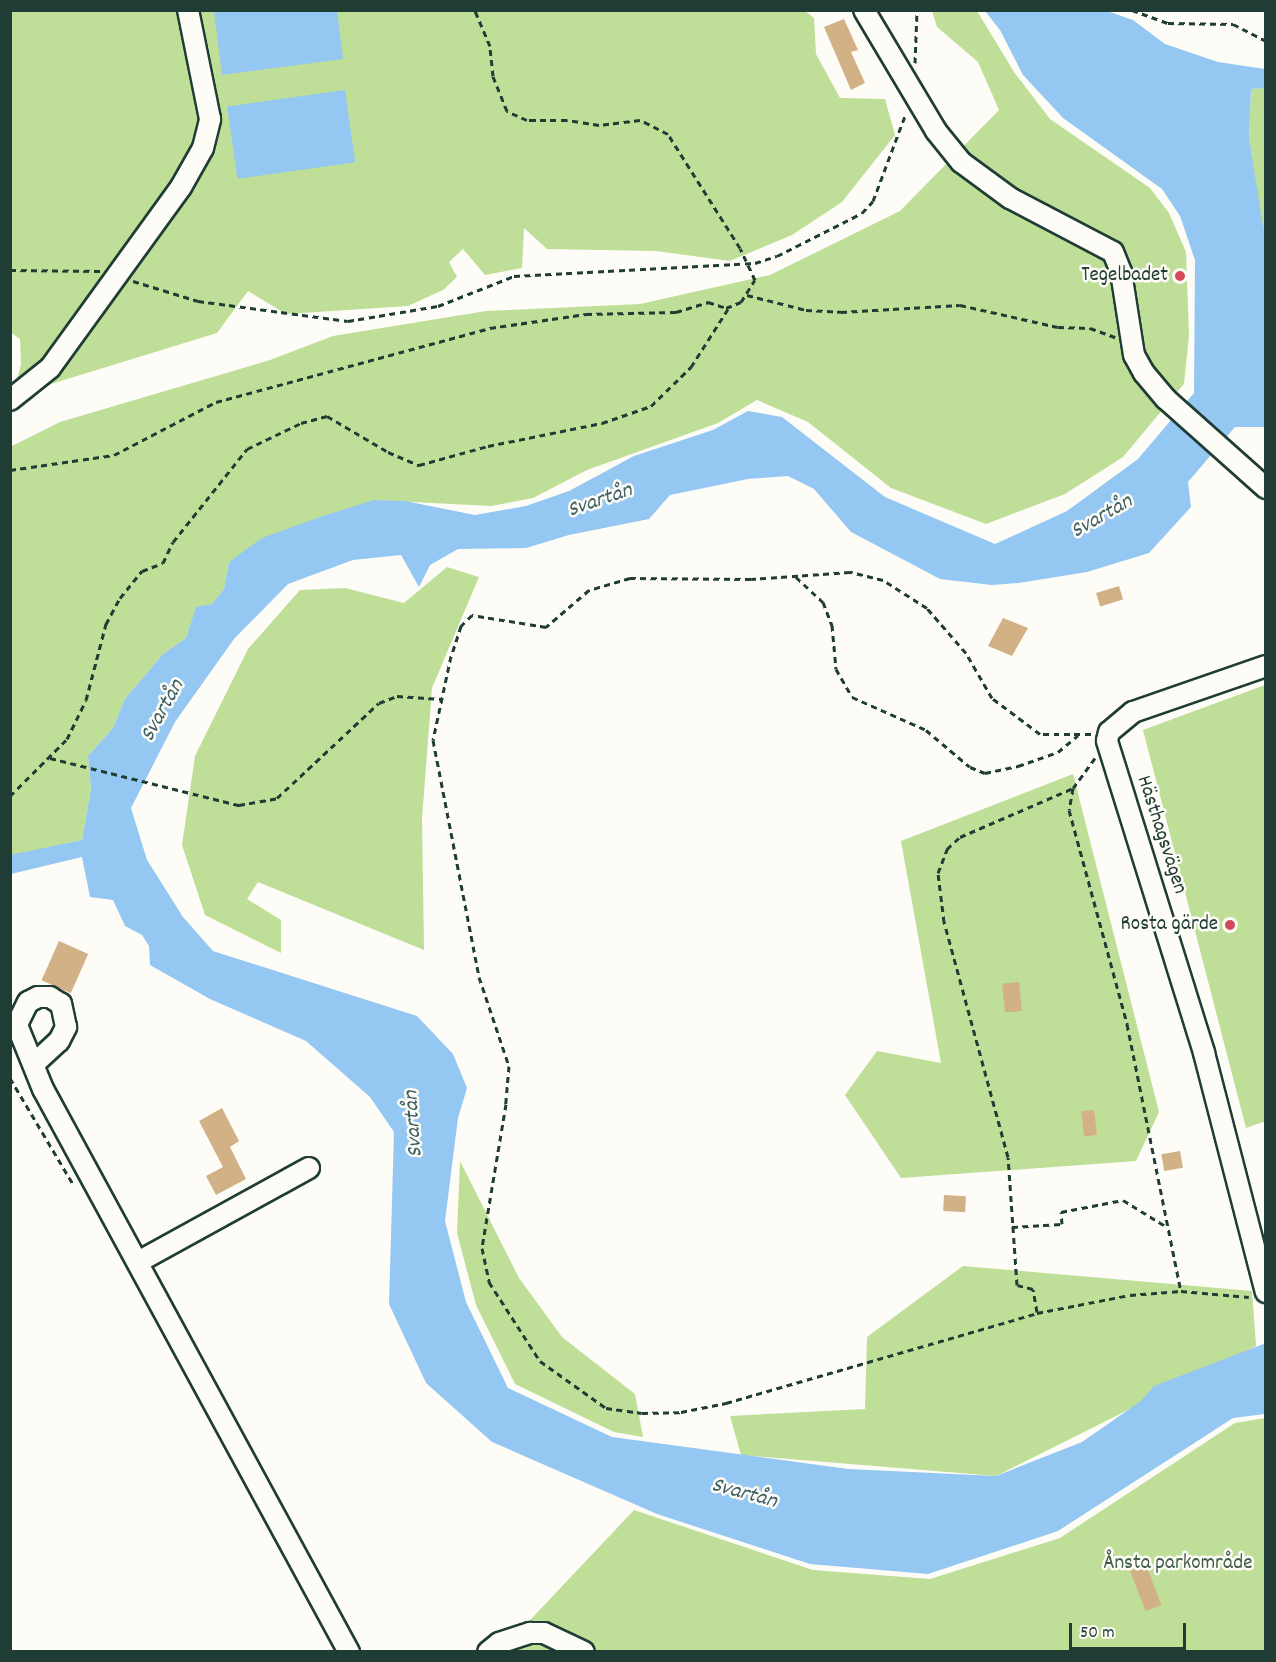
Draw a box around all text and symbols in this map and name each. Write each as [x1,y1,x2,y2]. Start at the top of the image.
place label: Tegelbadet [1081,263,1168,289]
marker: Tegelbadet [1173,269,1187,283]
water label: Svartån [564,478,636,524]
water label: Svartån [1067,489,1137,545]
water label: Svartån [135,675,191,747]
street label: Hästhagsvägen [1130,773,1192,897]
place label: Rosta gärde [1121,912,1218,938]
marker: Rosta gärde [1223,918,1237,932]
water label: Svartån [399,1090,429,1158]
water label: Svartån [708,1473,780,1515]
park label: Ånsta parkområde [1104,1551,1252,1577]
scale bar [1072,1611,1189,1649]
text: 50 m [1080,1621,1115,1646]

